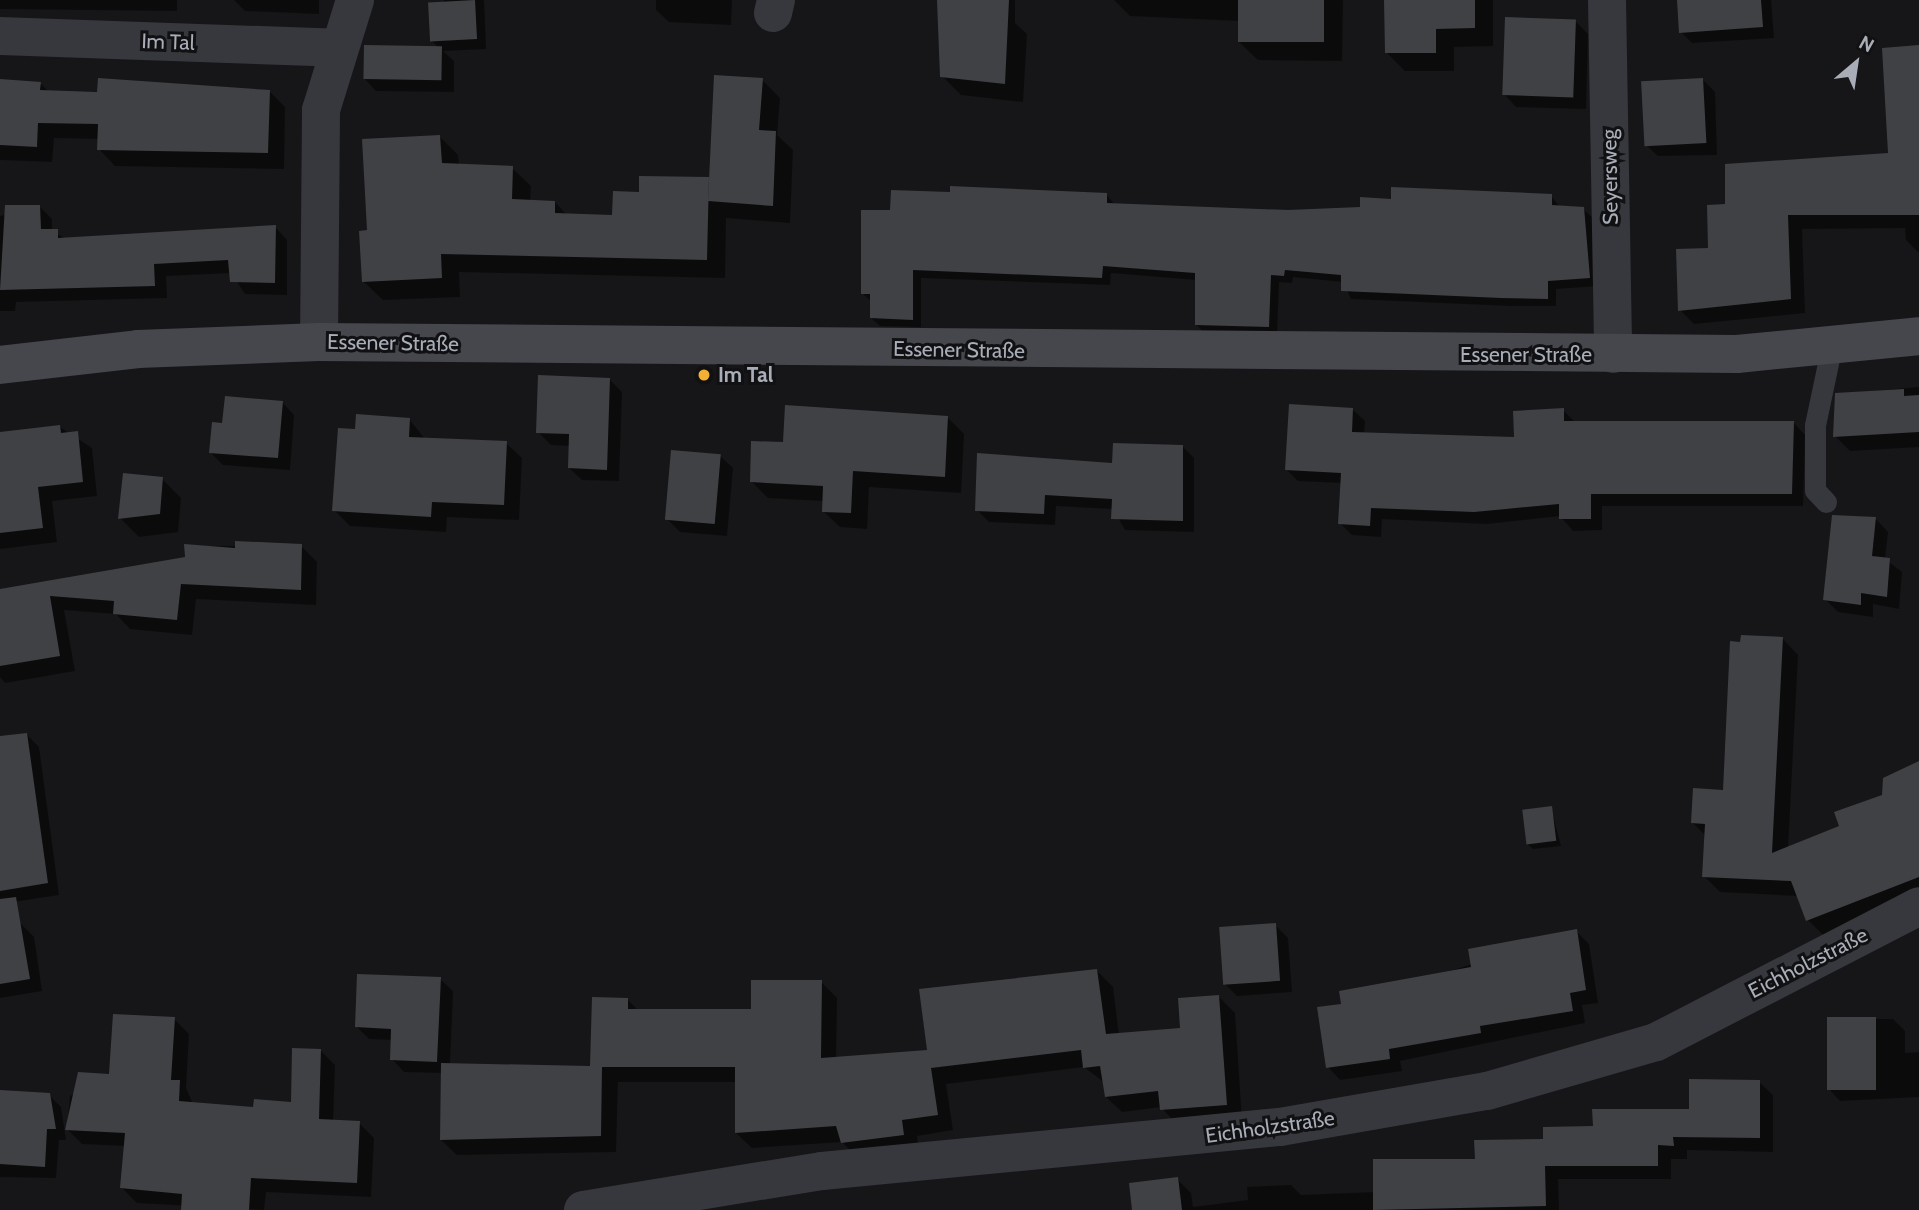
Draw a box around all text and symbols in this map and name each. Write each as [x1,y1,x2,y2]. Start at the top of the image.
street label: Im Tal [141,28,195,56]
north arrow [1821,28,1891,98]
text: N [1855,31,1878,58]
street label: Seyersweg [1597,129,1623,225]
street label: Essener Straße [327,329,459,357]
street label: Essener Straße [893,336,1025,364]
street label: Essener Straße [1460,342,1592,368]
place label: Im Tal [718,362,773,388]
marker: Im Tal [696,367,712,383]
street label: Eichholzstraße [1744,922,1872,1004]
street label: Eichholzstraße [1204,1105,1336,1149]

